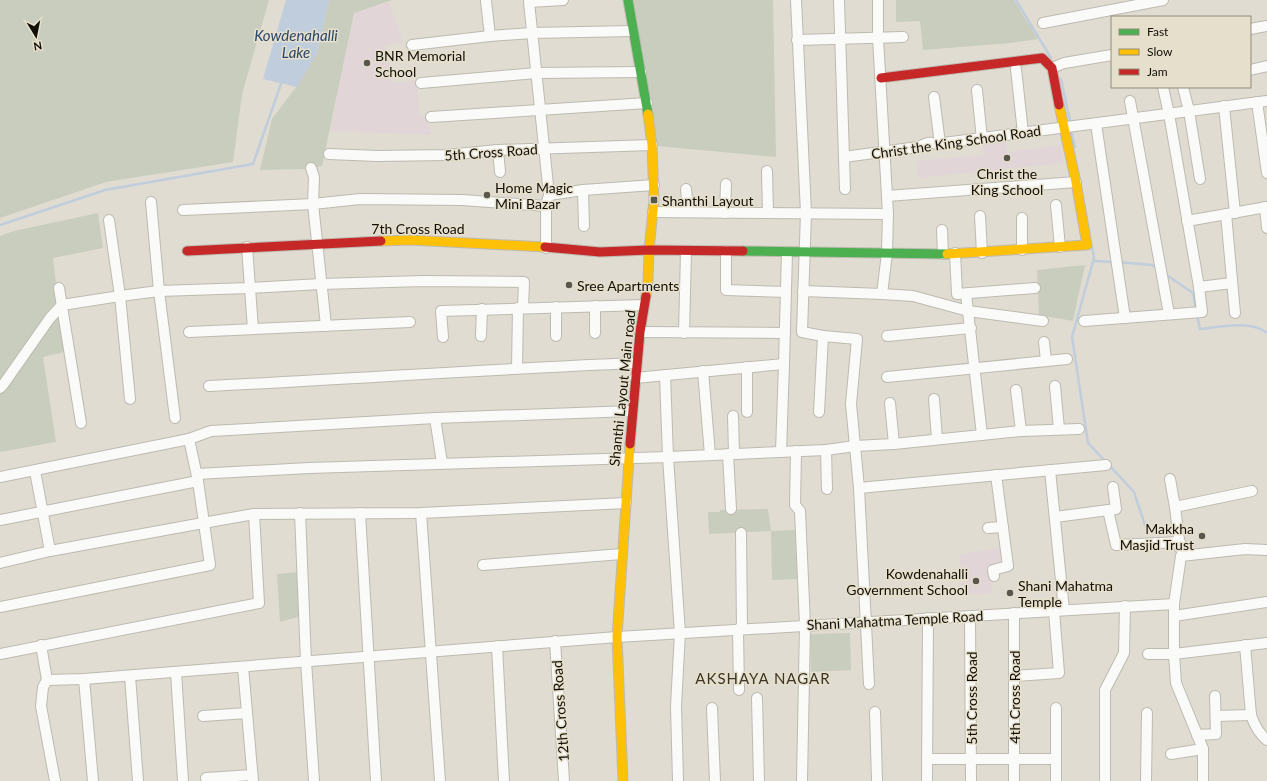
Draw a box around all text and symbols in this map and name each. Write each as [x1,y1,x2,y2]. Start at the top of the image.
north arrow [16,16,56,56]
legend [1111,16,1251,88]
text: Fast [1147,24,1169,39]
water label: Kowdenahalli Lake [254,26,338,61]
text: N [33,39,43,53]
text: Slow [1147,44,1173,59]
place label: BNR Memorial School [375,47,465,80]
marker: BNR Memorial School [362,58,372,68]
text: Jam [1147,64,1168,79]
street label: Christ the King School Road [870,122,1042,162]
street label: 5th Cross Road [444,140,538,164]
marker: Christ the King School [1002,153,1012,163]
place label: Christ the King School [971,165,1043,198]
place label: Home Magic Mini Bazar [495,179,573,212]
marker: Home Magic Mini Bazar [482,190,492,200]
place label: Shanthi Layout [662,192,754,209]
marker: Shanthi Layout [649,195,659,205]
street label: 7th Cross Road [371,220,465,237]
place label: Sree Apartments [577,277,679,294]
marker: Sree Apartments [564,280,574,290]
street label: Shanthi Layout Main road [605,309,639,467]
place label: Makkha Masjid Trust [1120,520,1194,553]
marker: Makkha Masjid Trust [1197,531,1207,541]
place label: Kowdenahalli Government School [846,565,968,598]
marker: Kowdenahalli Government School [971,576,981,586]
place label: Shani Mahatma Temple [1018,577,1113,610]
marker: Shani Mahatma Temple [1005,588,1015,598]
street label: Shani Mahatma Temple Road [806,607,984,633]
street label: 4th Cross Road [1006,650,1023,744]
street label: 5th Cross Road [963,651,980,745]
street label: 12th Cross Road [548,660,572,762]
district label: AKSHAYA NAGAR [695,669,831,687]

